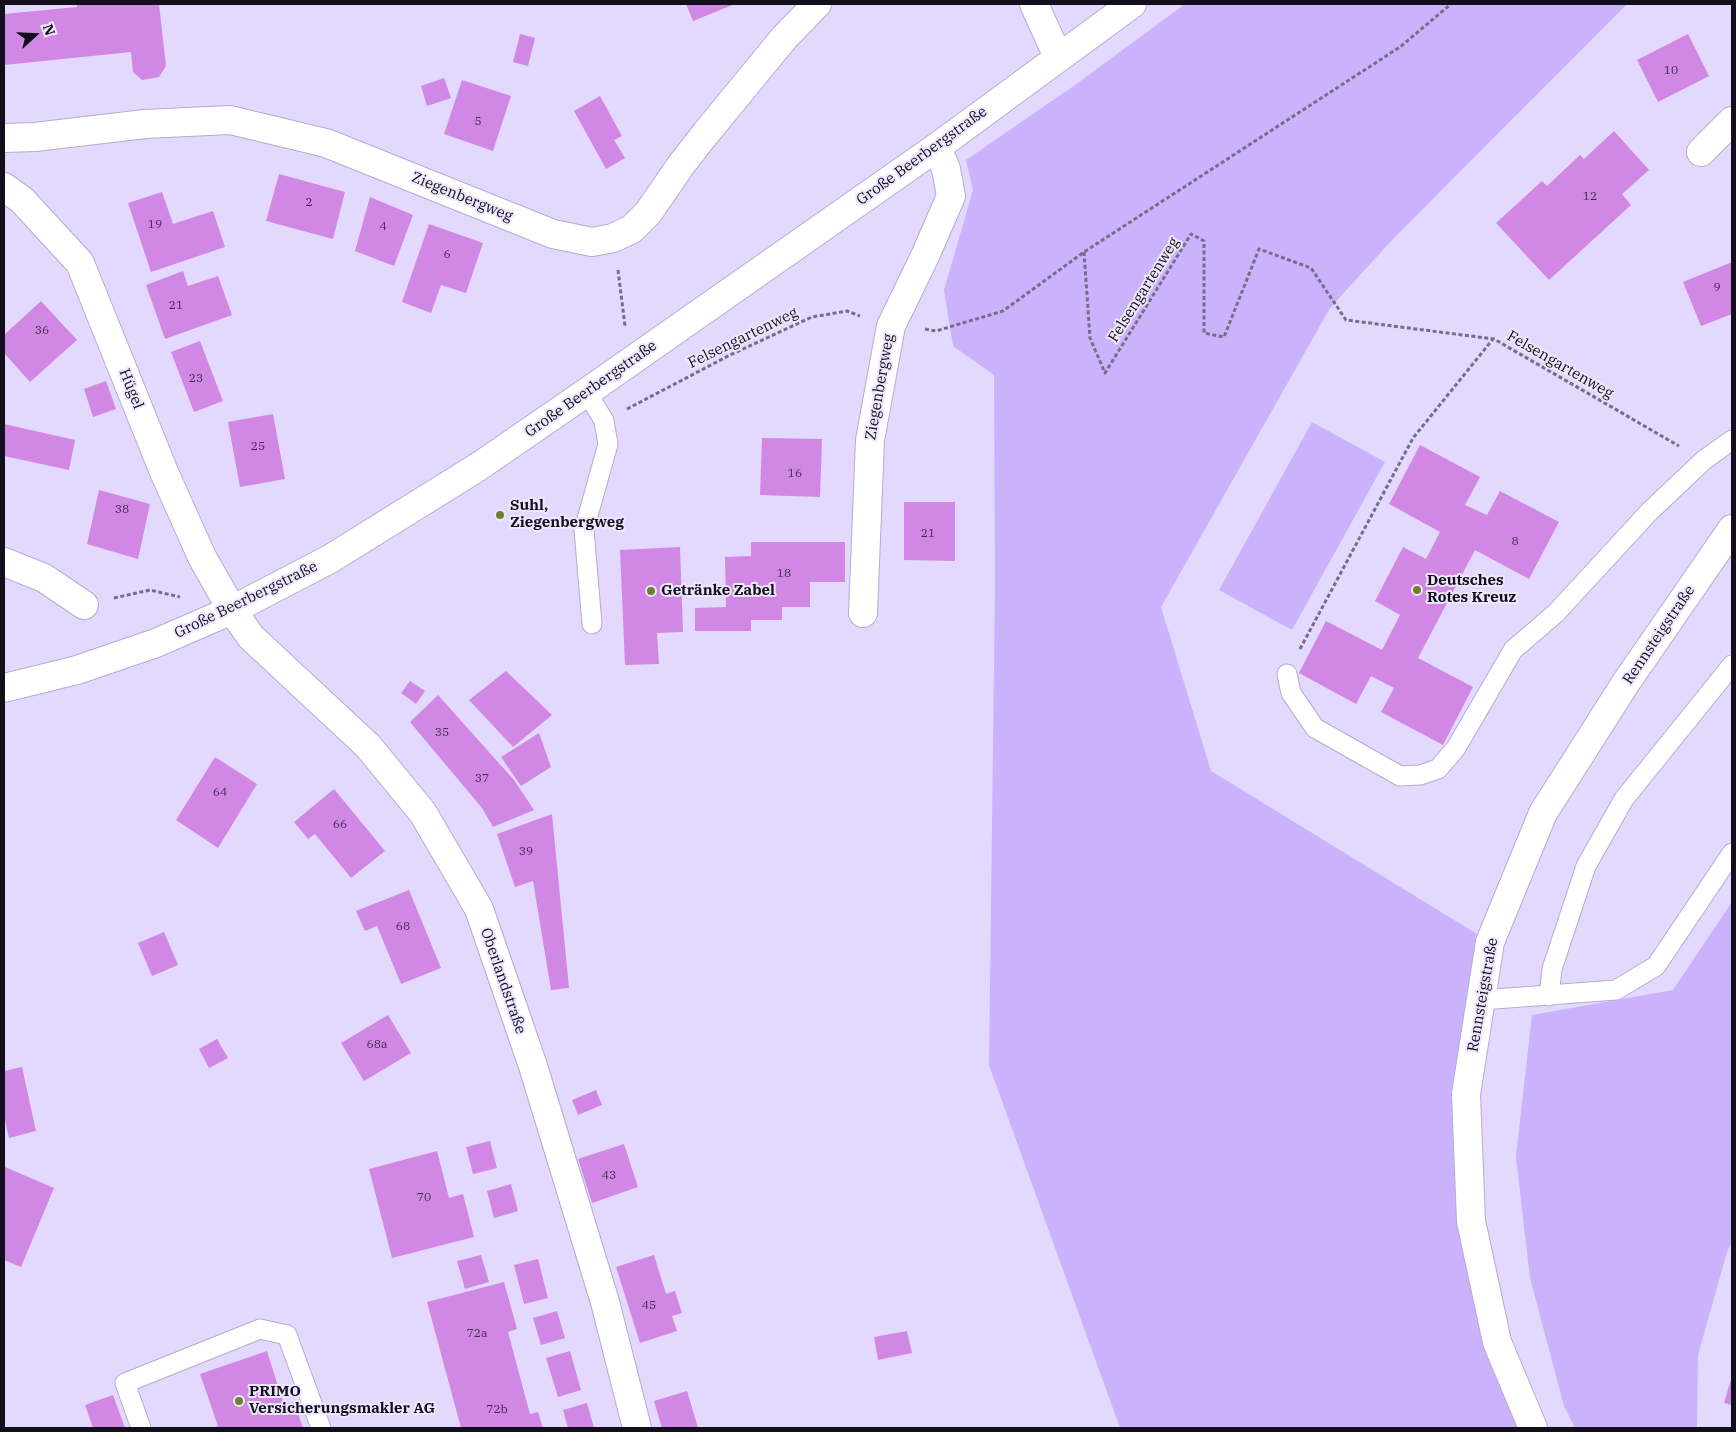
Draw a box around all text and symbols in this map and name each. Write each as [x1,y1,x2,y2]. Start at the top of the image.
north arrow [10,10,60,60]
text: N [39,22,59,38]
house number: 10 [1664,64,1678,78]
street label: Große Beerbergstraße [853,103,991,209]
house number: 5 [474,115,482,129]
street label: Ziegenbergweg [409,168,515,226]
house number: 12 [1583,190,1597,204]
house number: 2 [305,196,313,210]
house number: 19 [148,218,162,232]
house number: 4 [379,220,387,234]
street label: Felsengartenweg [1105,234,1183,346]
house number: 6 [443,248,451,262]
house number: 9 [1713,281,1721,295]
house number: 21 [169,299,183,313]
street label: Felsengartenweg [685,304,801,372]
house number: 36 [35,324,49,338]
street label: Felsengartenweg [1504,327,1616,403]
street label: Ziegenbergweg [862,332,898,442]
street label: Große Beerbergstraße [522,337,660,441]
street label: Hügel [115,366,147,412]
house number: 23 [189,372,203,386]
house number: 25 [251,440,265,454]
house number: 16 [788,467,802,481]
place label: Suhl, Ziegenbergweg [510,497,624,532]
house number: 38 [115,503,129,517]
marker: Suhl, Ziegenbergweg [494,509,506,521]
house number: 21 [921,527,935,541]
house number: 8 [1511,535,1519,549]
street label: Große Beerbergstraße [172,558,320,642]
house number: 18 [777,567,791,581]
place label: Deutsches Rotes Kreuz [1427,572,1516,607]
place label: Getränke Zabel [661,582,775,600]
street label: Rennsteigstraße [1619,582,1699,688]
marker: Deutsches Rotes Kreuz [1411,584,1423,596]
marker: Getränke Zabel [645,585,657,597]
house number: 35 [435,726,449,740]
house number: 37 [475,772,489,786]
house number: 64 [213,786,227,800]
house number: 66 [333,818,347,832]
house number: 39 [519,845,533,859]
house number: 68 [396,920,410,934]
street label: Oberlandstraße [476,926,530,1036]
street label: Rennsteigstraße [1464,937,1502,1053]
house number: 68a [367,1038,387,1052]
house number: 43 [602,1169,616,1183]
house number: 70 [417,1191,431,1205]
house number: 45 [642,1299,656,1313]
house number: 72a [467,1327,487,1341]
place label: PRIMO Versicherungsmakler AG [249,1383,435,1418]
marker: PRIMO Versicherungsmakler AG [233,1395,245,1407]
house number: 72b [486,1403,508,1417]

